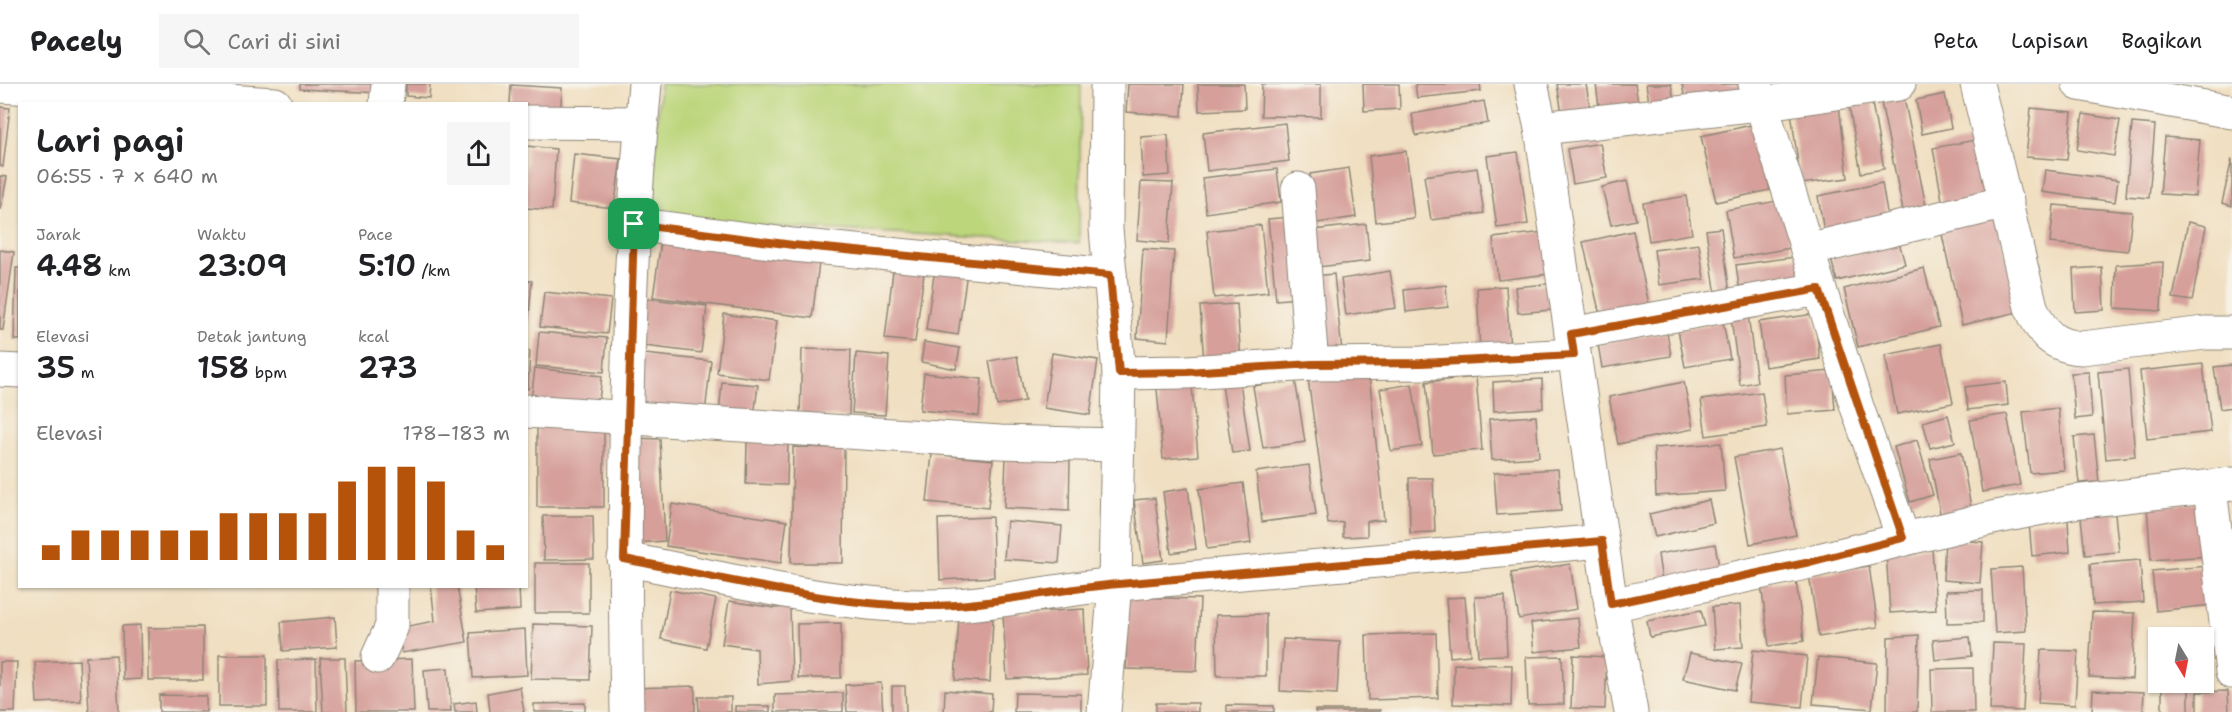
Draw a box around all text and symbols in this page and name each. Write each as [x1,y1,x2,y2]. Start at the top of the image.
search box [159,14,579,68]
text: Pacely [30,22,123,60]
icon: search [180,25,213,58]
text: Cari di sini [228,27,341,56]
text: Peta [1933,27,1978,55]
text: Lapisan [2011,27,2088,55]
text: Bagikan [2121,27,2202,55]
text: Lari pagi [36,118,185,163]
button: share [447,122,510,185]
text: 06:55 · 7 × 640 m [36,163,218,189]
pin [608,198,659,249]
icon: arrive [617,207,650,240]
text: Jarak [36,224,81,245]
text: Waktu [197,224,246,245]
text: Pace [358,224,393,245]
text: 4.48 [36,245,103,286]
text: 23:09 [197,245,287,286]
text: 5:10 [358,245,416,286]
text: km [103,260,131,281]
text: /km [416,260,450,281]
text: Elevasi [36,326,90,347]
text: Detak jantung [197,326,307,347]
text: kcal [358,326,389,347]
text: 35 [36,347,75,388]
text: 158 [197,347,249,388]
text: 273 [358,347,418,388]
text: m [75,362,94,383]
text: bpm [249,362,287,383]
text: Elevasi [36,420,103,446]
text: 178–183 m [402,420,510,446]
north arrow [2148,627,2214,693]
map controls [2148,627,2214,693]

